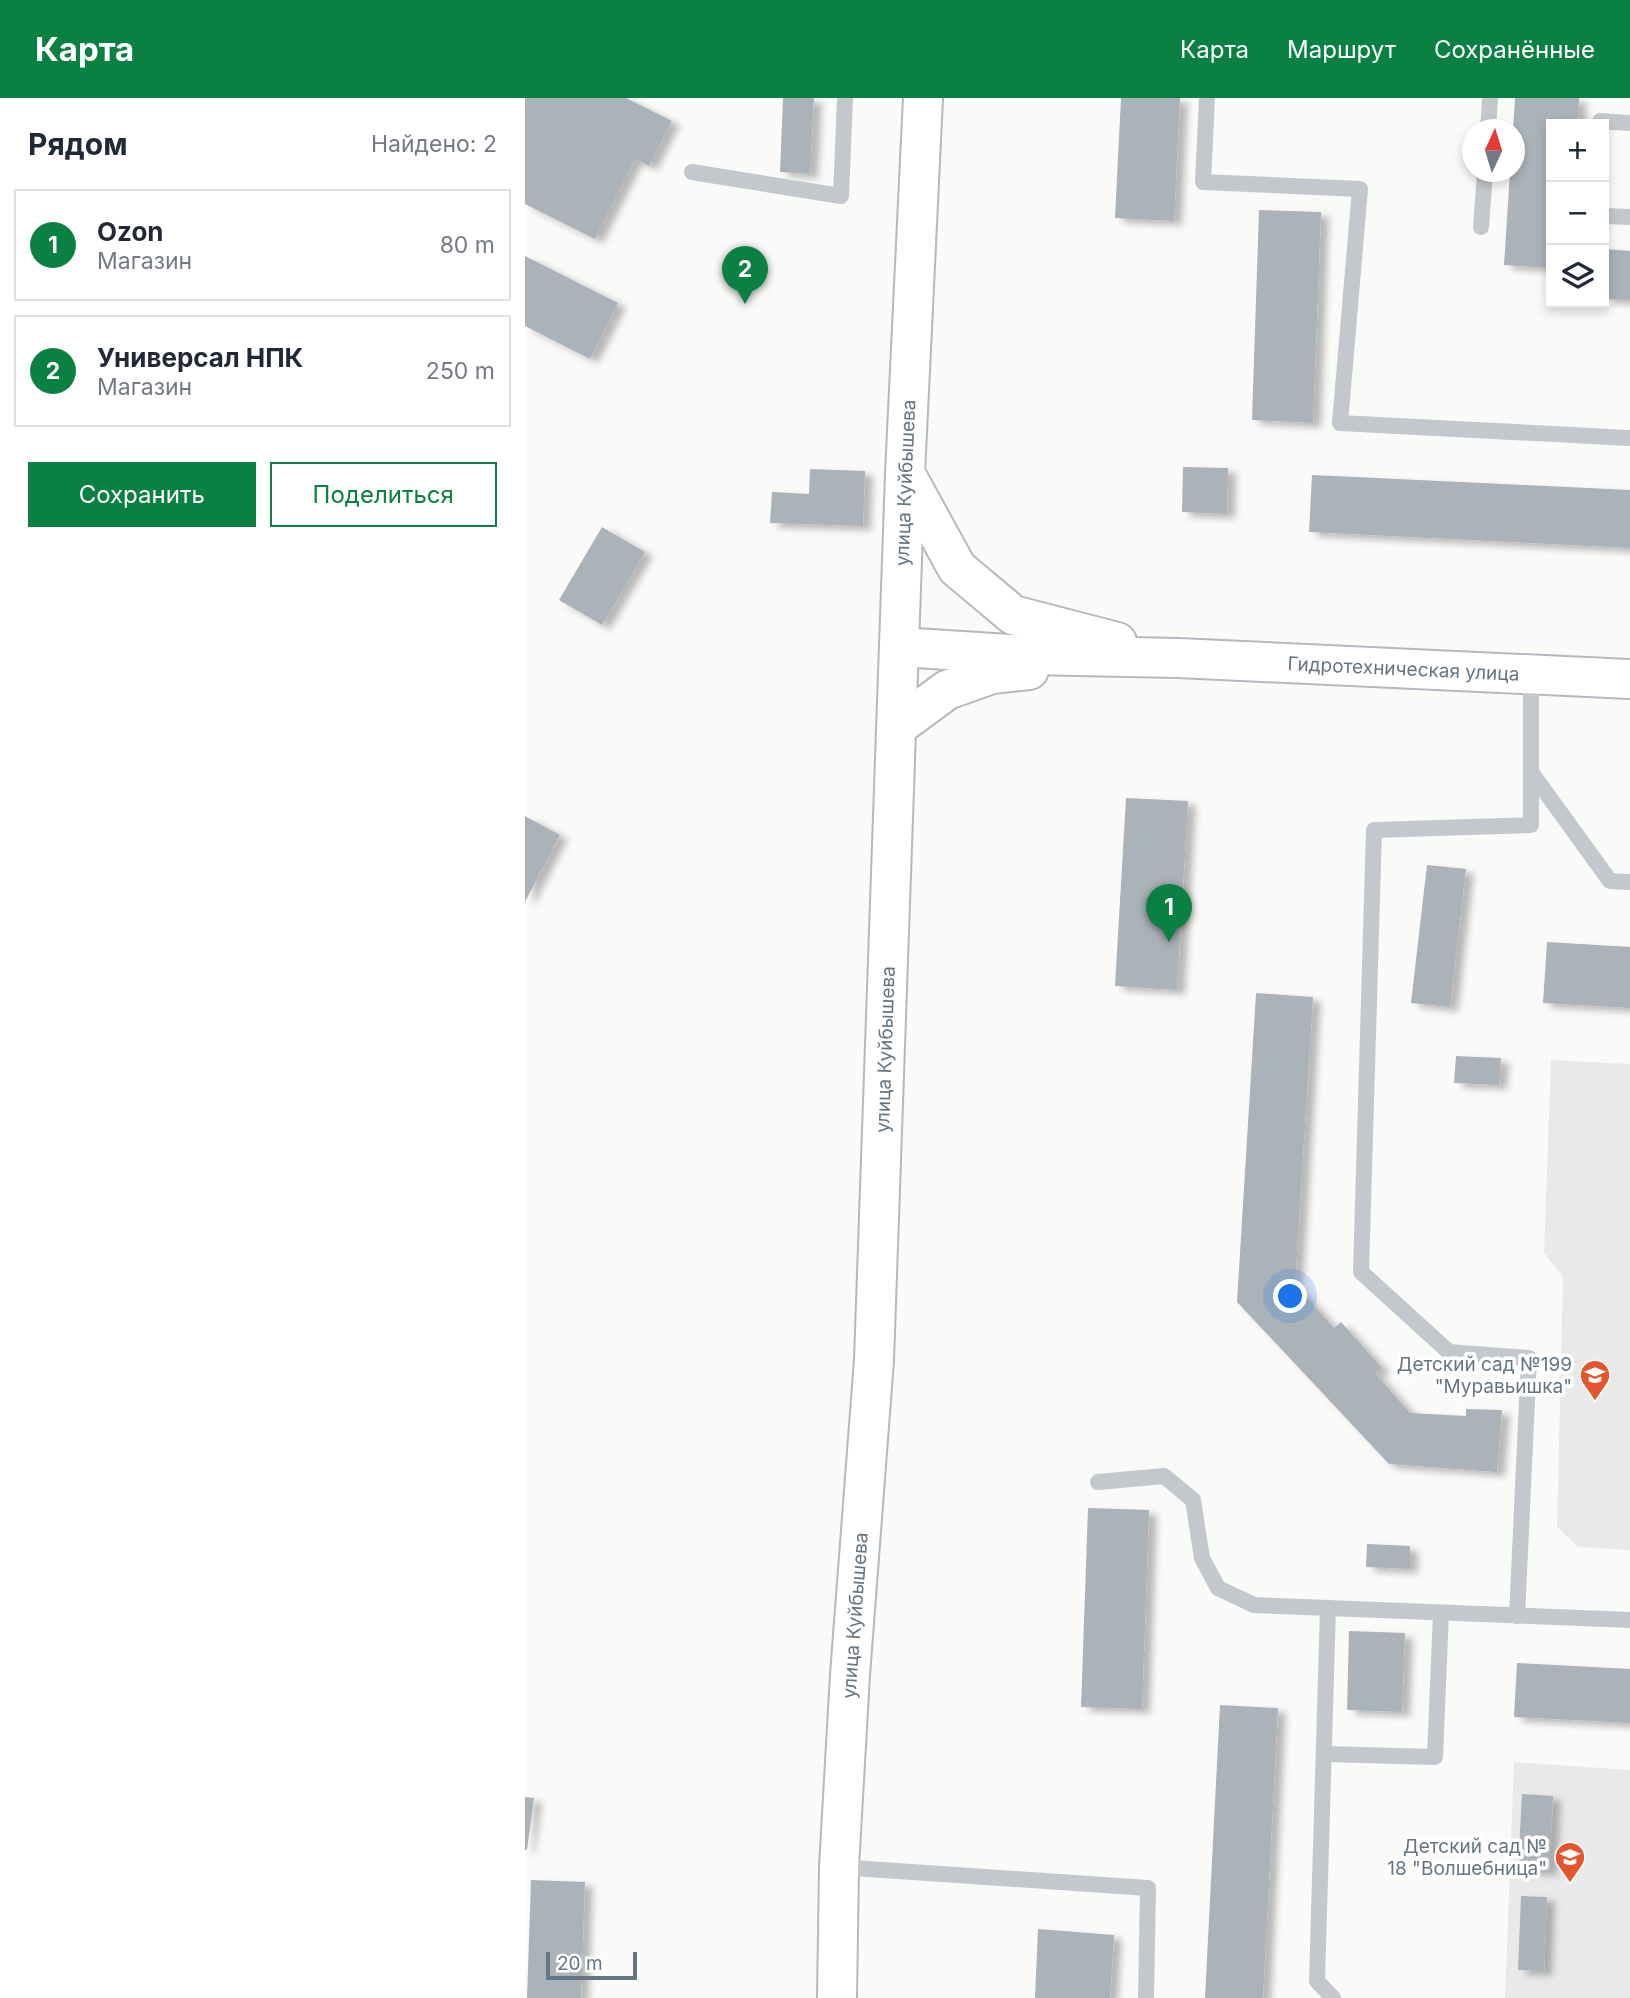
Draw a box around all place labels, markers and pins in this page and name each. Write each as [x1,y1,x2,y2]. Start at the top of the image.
pin: 2 [722,246,768,304]
pin: 1 [1146,884,1192,942]
place label: Детский сад №199 "Муравьишка" [1397,1353,1572,1398]
school or university icon: Детский сад №199 "Муравьишка" [1578,1358,1612,1402]
place label: Детский сад № 18 "Волшебница" [1387,1835,1547,1880]
school or university icon: Детский сад № 18 "Волшебница" [1553,1840,1587,1884]

